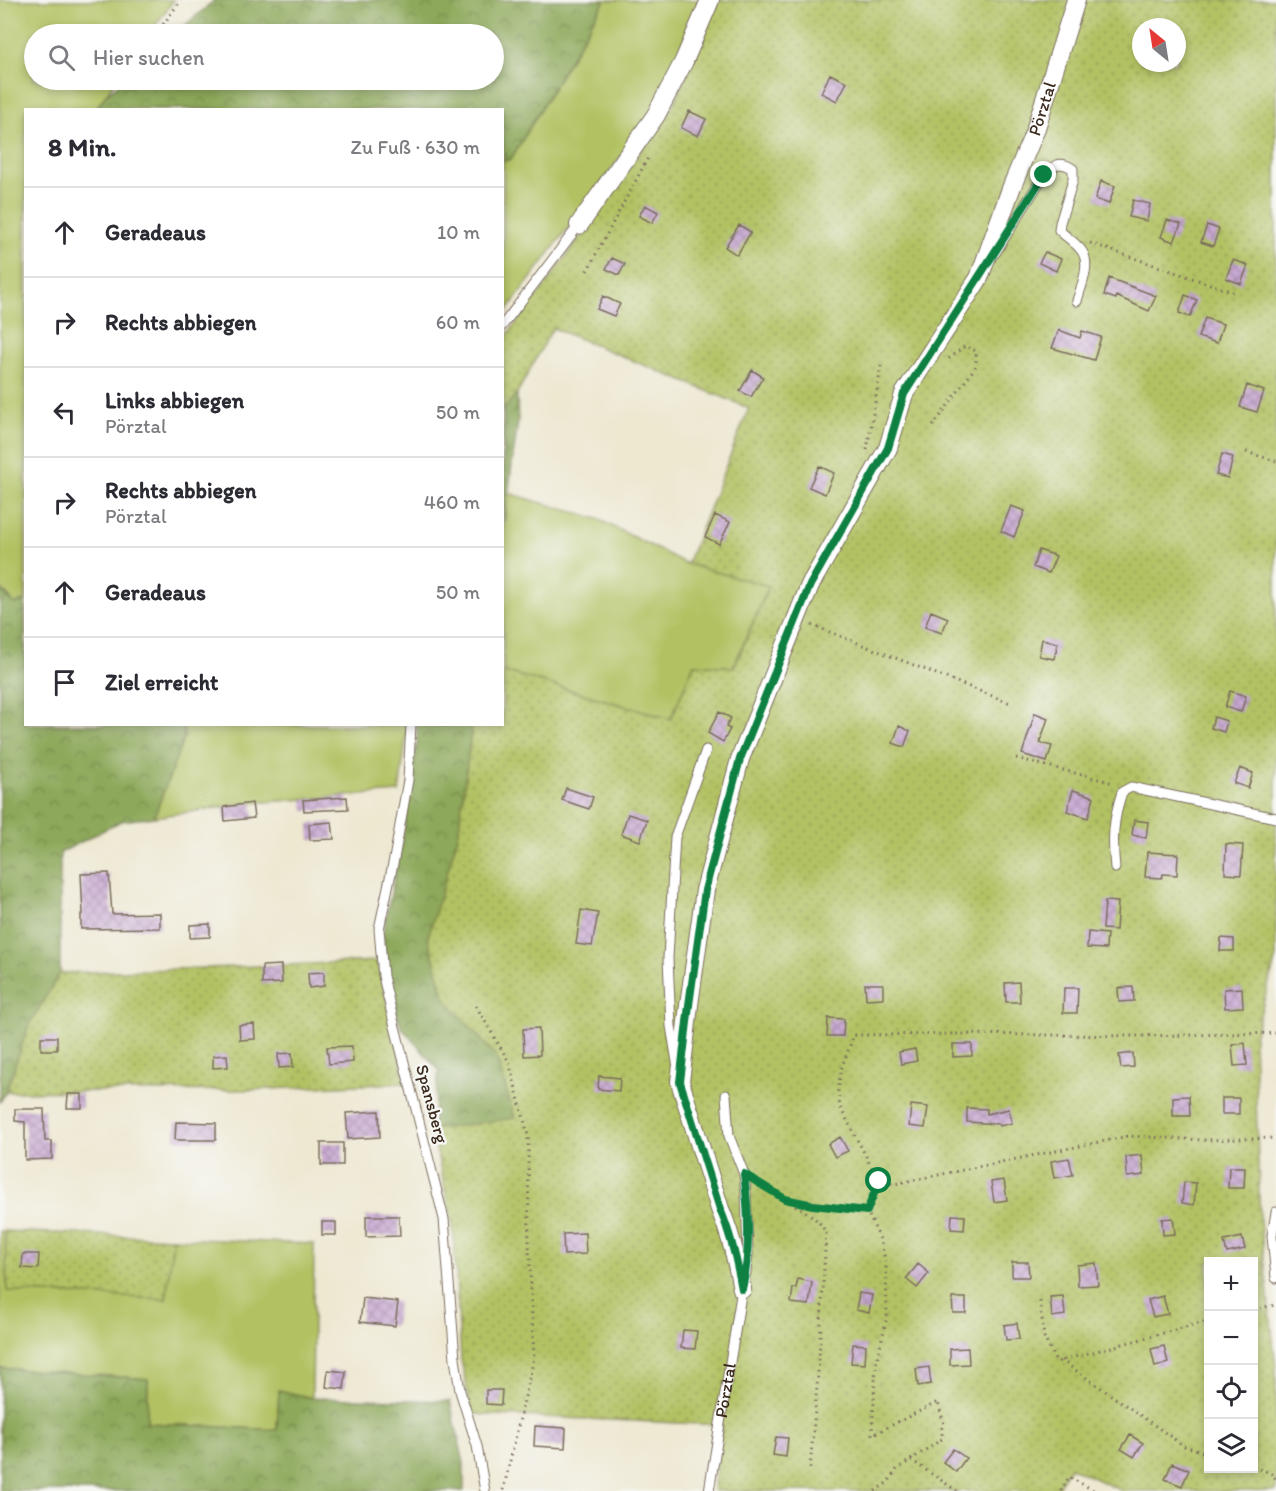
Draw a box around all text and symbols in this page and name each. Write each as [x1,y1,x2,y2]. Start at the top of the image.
north arrow [1132,18,1186,72]
search box [24,24,504,90]
icon: search [45,41,78,74]
text: Hier suchen [93,44,204,71]
street label: Pörztal [1023,79,1061,138]
text: 8 Min. [48,131,116,163]
text: Zu Fuß · 630 m [351,135,480,159]
route end [1030,161,1056,187]
icon: ahead [48,216,81,249]
text: Geradeaus [105,219,206,246]
text: 10 m [437,220,480,244]
icon: right [48,306,81,339]
text: Rechts abbiegen [105,309,257,336]
text: 60 m [436,310,480,334]
text: Links abbiegen [105,387,244,414]
icon: left [48,396,81,429]
text: 50 m [436,400,480,424]
text: Pörztal [105,414,167,438]
text: Rechts abbiegen [105,477,257,504]
icon: right [48,486,81,519]
text: 460 m [424,490,480,514]
text: Pörztal [105,504,167,528]
icon: ahead [48,576,81,609]
text: Geradeaus [105,579,206,606]
text: 50 m [436,580,480,604]
icon: arrive [48,666,81,699]
text: Ziel erreicht [105,669,218,696]
street label: Spansberg [411,1062,453,1147]
route start [865,1167,891,1193]
map controls [1204,1257,1258,1473]
button: + [1204,1257,1258,1311]
button: − [1204,1311,1258,1365]
street label: Pörztal [710,1361,741,1420]
button: locate [1204,1365,1258,1419]
button: layers [1204,1419,1258,1473]

